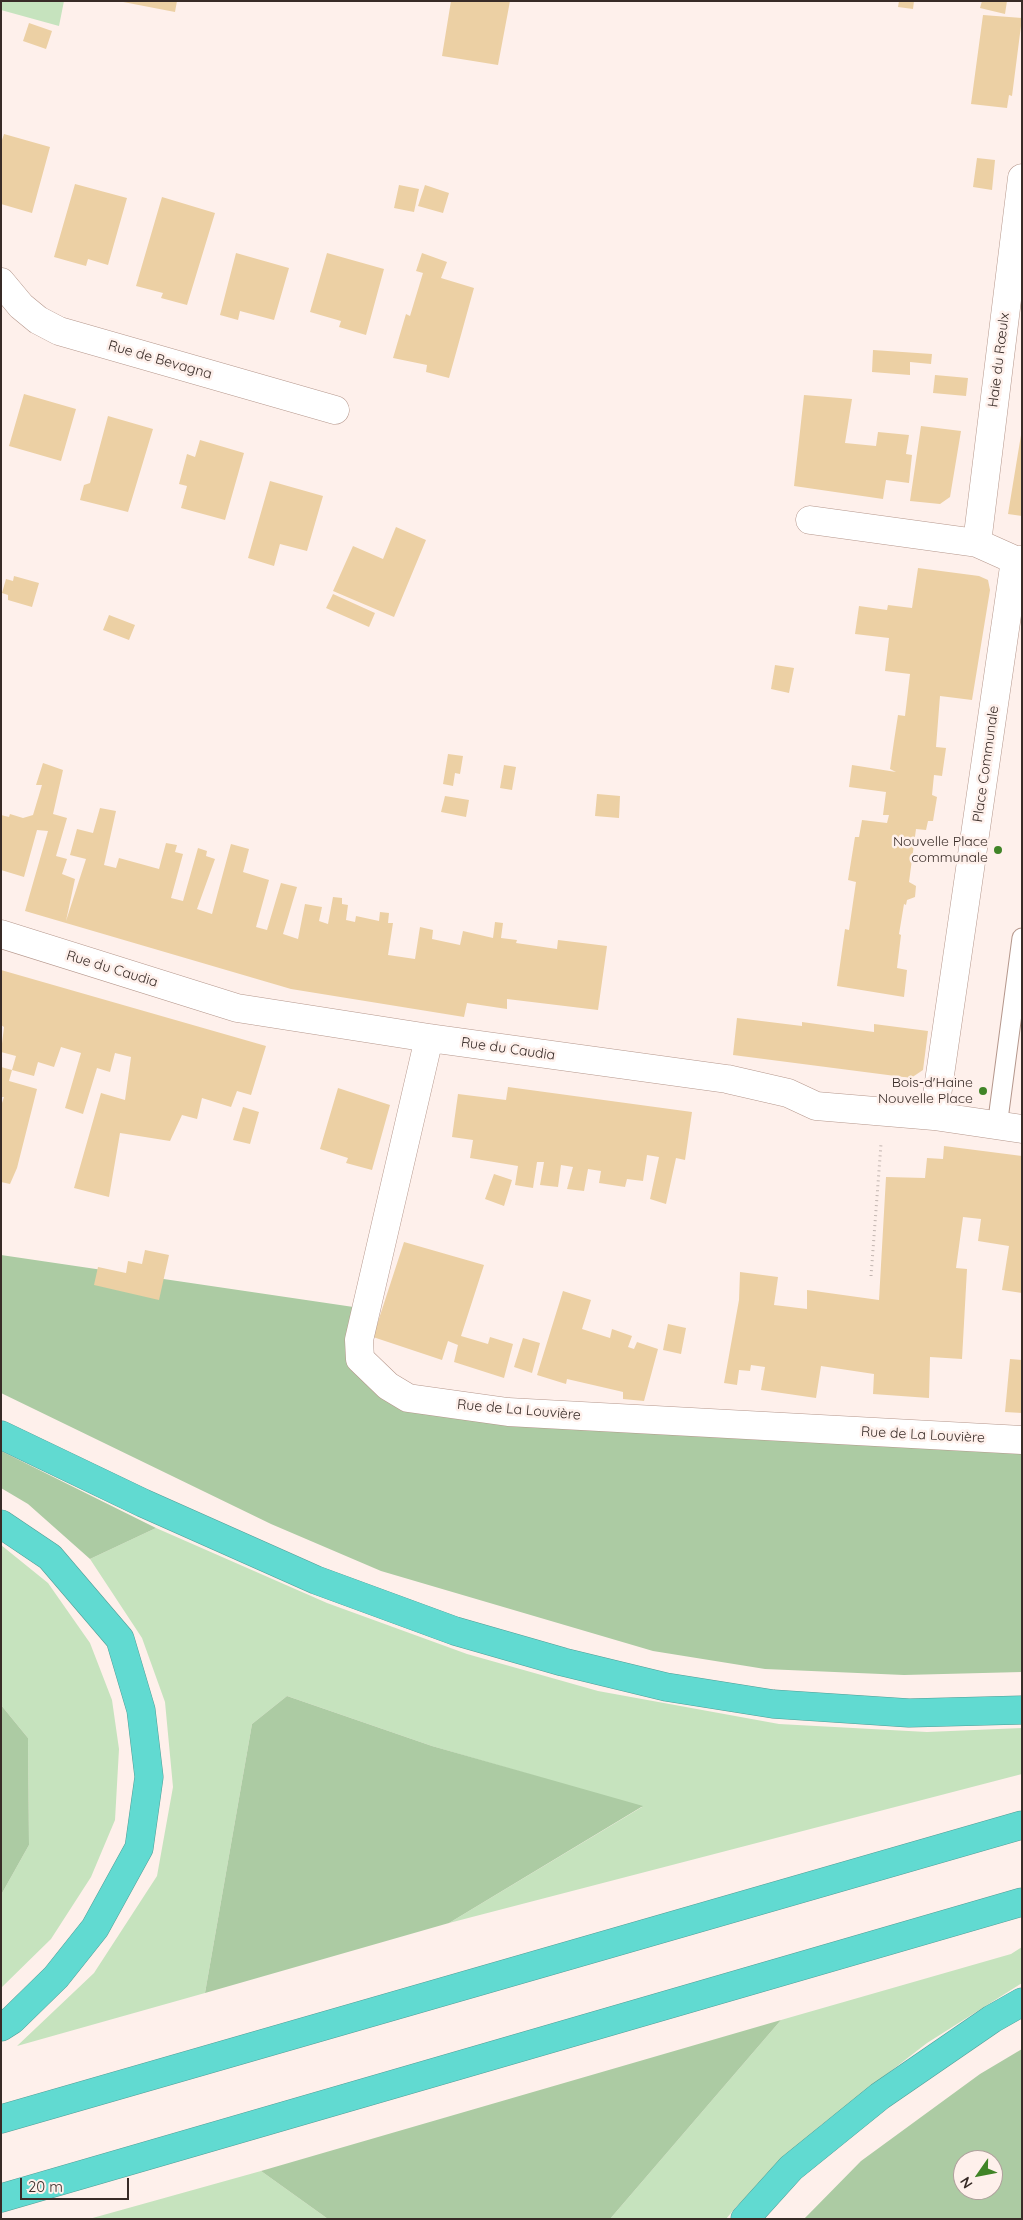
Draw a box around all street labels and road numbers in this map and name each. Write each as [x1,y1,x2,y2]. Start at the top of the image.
street label: Haie du Rœulx [985,312,1013,408]
street label: Rue de Bevagna [106,337,214,383]
street label: Place Communale [969,705,1003,823]
street label: Rue du Caudia [64,947,160,991]
street label: Rue du Caudia [460,1034,556,1064]
street label: Rue de La Louvière [456,1396,582,1424]
street label: Rue de La Louvière [861,1423,985,1447]

